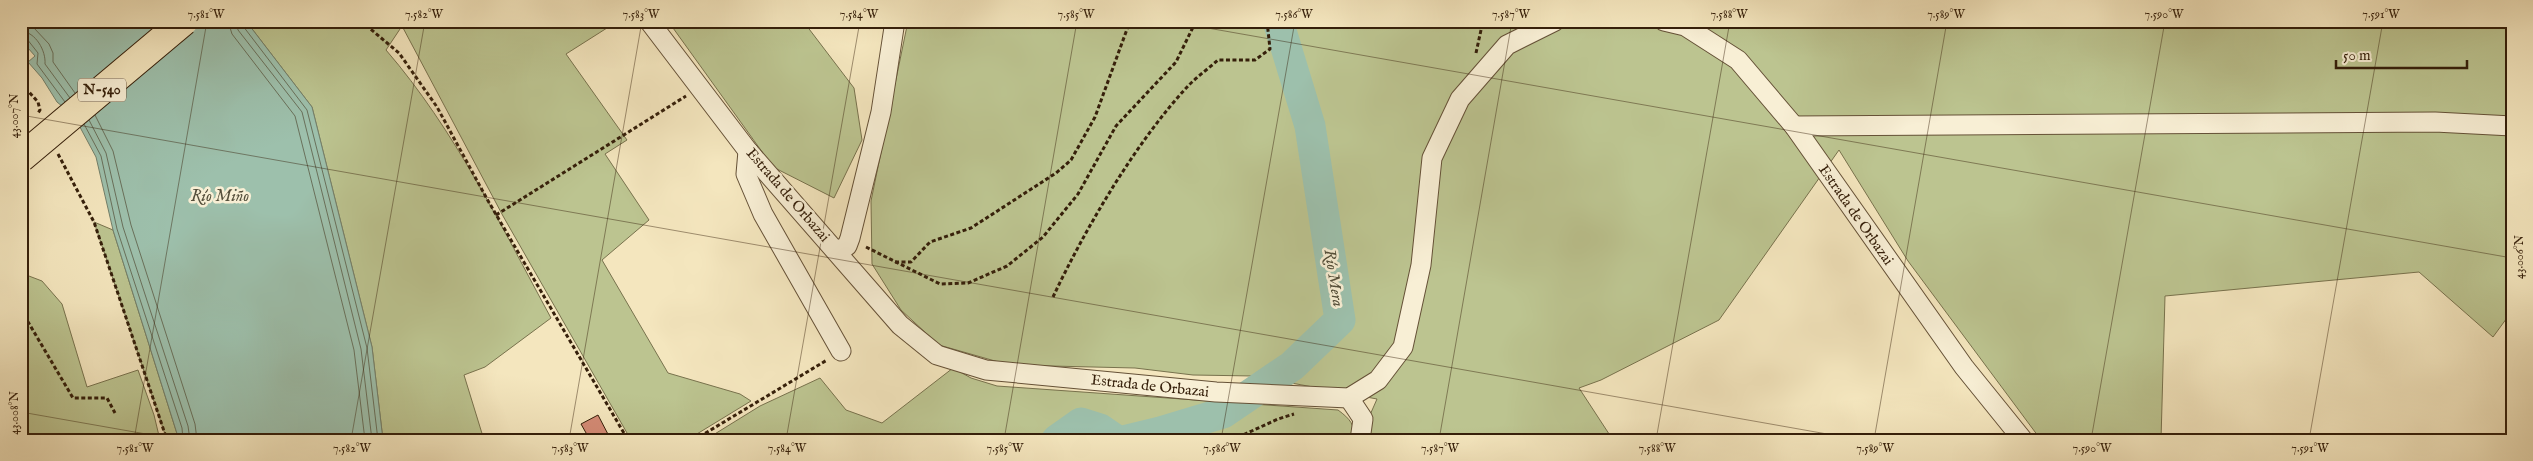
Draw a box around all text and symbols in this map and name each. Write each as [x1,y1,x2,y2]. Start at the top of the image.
text: 7.581°W [188,7,225,22]
text: 7.582°W [405,7,444,22]
text: 7.583°W [623,7,660,22]
text: 7.584°W [840,7,879,22]
text: 7.585°W [1058,7,1095,22]
text: 7.586°W [1275,7,1313,22]
text: 7.587°W [1492,7,1531,22]
text: 7.588°W [1710,7,1748,22]
text: 7.589°W [1927,7,1965,22]
text: 7.590°W [2145,7,2184,22]
text: 7.591°W [2362,7,2400,22]
scale bar [2336,38,2467,70]
text: 50 m [2343,46,2371,65]
road number: N-540 [78,78,126,102]
text: 43.007°N [7,93,22,138]
street label: Estrada de Orbazai [742,144,834,246]
street label: Estrada de Orbazai [1814,161,1898,269]
water label: Río Miño [191,187,249,207]
text: 43.006°N [2512,234,2527,279]
water label: Río Mera [1319,248,1347,308]
street label: Estrada de Orbazai [1090,370,1210,402]
text: 43.008°N [7,391,22,435]
text: 7.581°W [117,441,154,456]
text: 7.582°W [333,441,372,456]
text: 7.583°W [552,441,589,456]
text: 7.584°W [768,441,807,456]
text: 7.585°W [987,441,1024,456]
text: 7.586°W [1203,441,1241,456]
text: 7.587°W [1421,441,1460,456]
text: 7.588°W [1638,441,1676,456]
text: 7.589°W [1856,441,1894,456]
text: 7.590°W [2073,441,2112,456]
text: 7.591°W [2291,441,2329,456]

